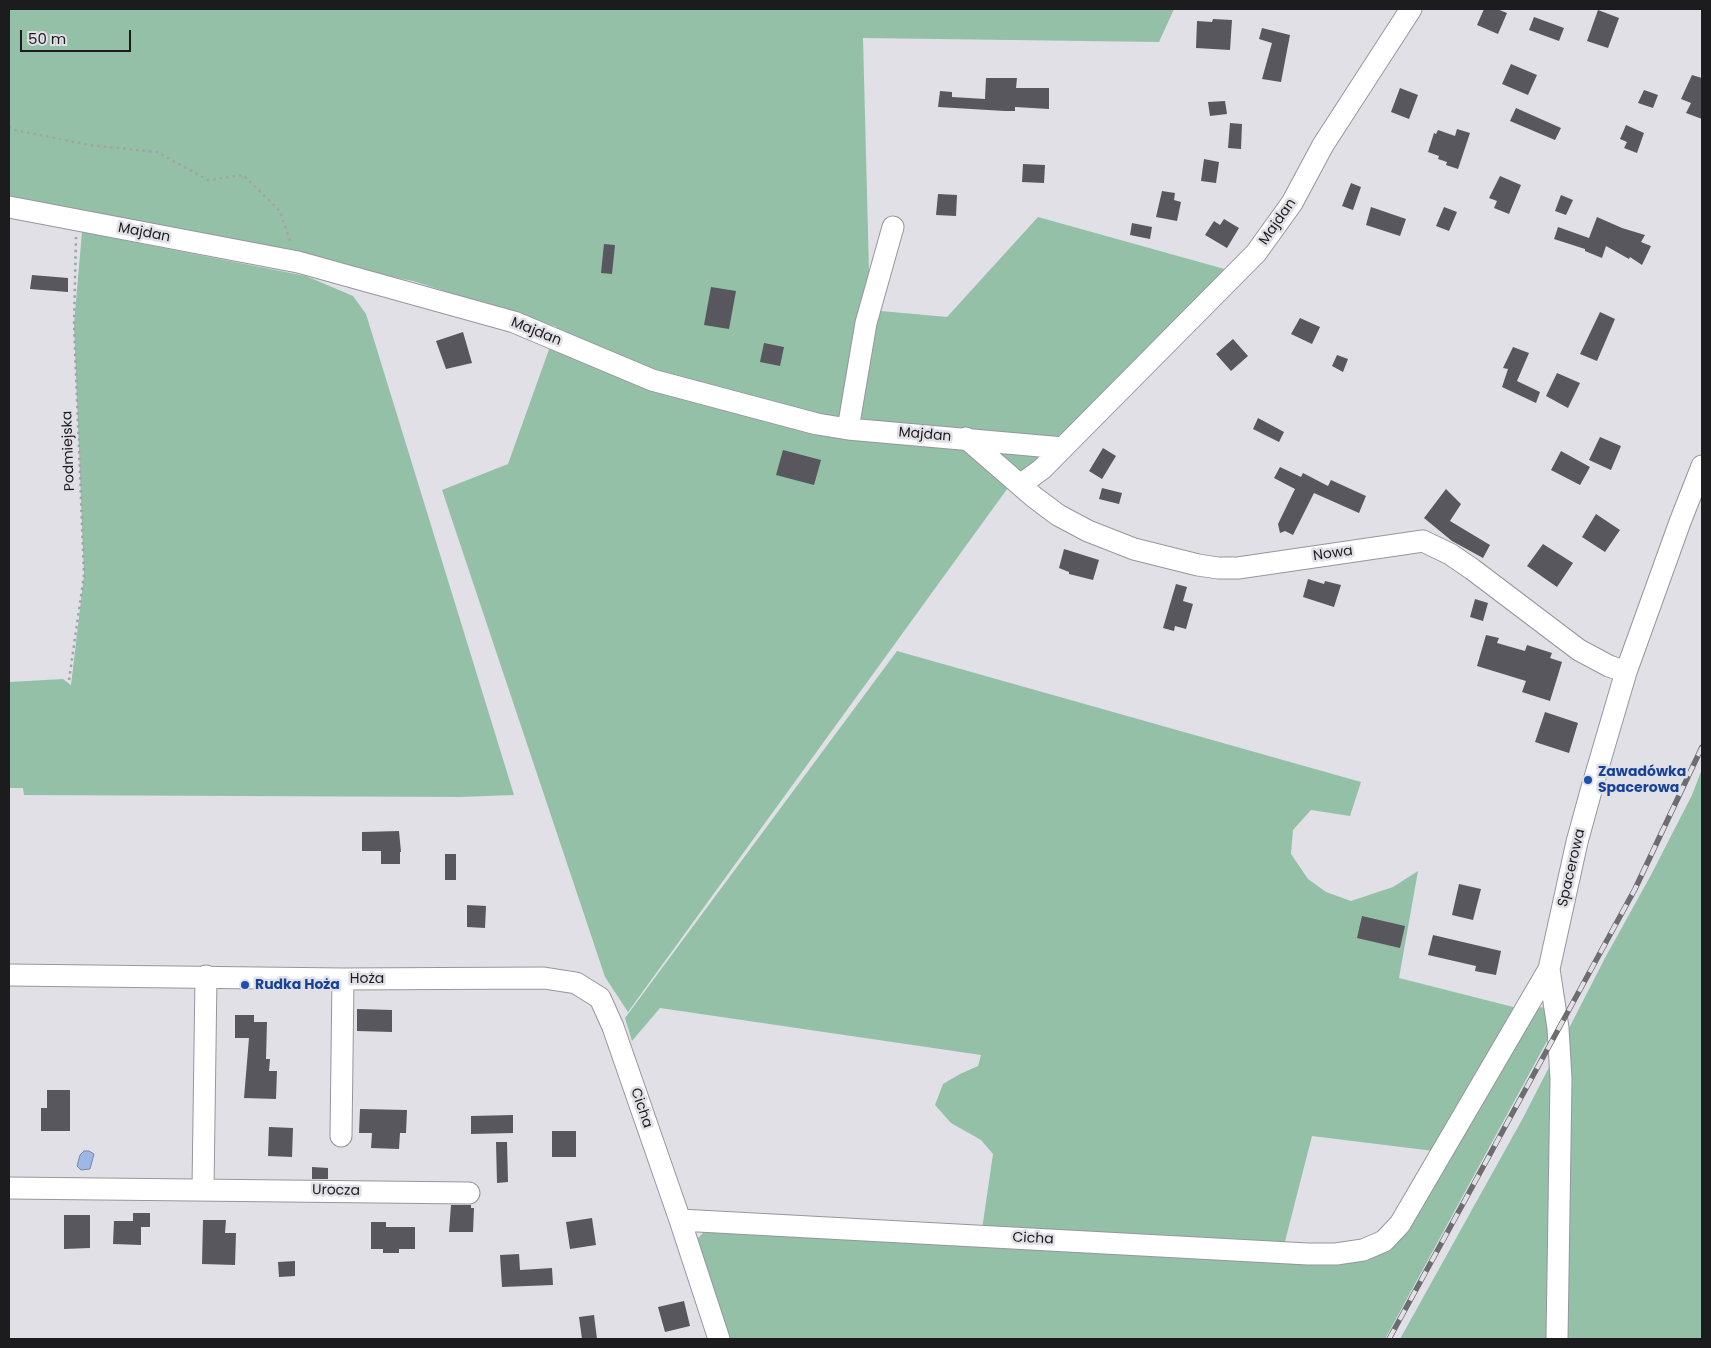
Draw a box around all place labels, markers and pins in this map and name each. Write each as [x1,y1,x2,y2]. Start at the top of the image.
place label: Zawadówka Spacerowa [1598,764,1686,796]
marker: Zawadówka Spacerowa [1582,774,1594,786]
place label: Rudka Hoża [255,977,340,993]
marker: Rudka Hoża [239,979,251,991]

